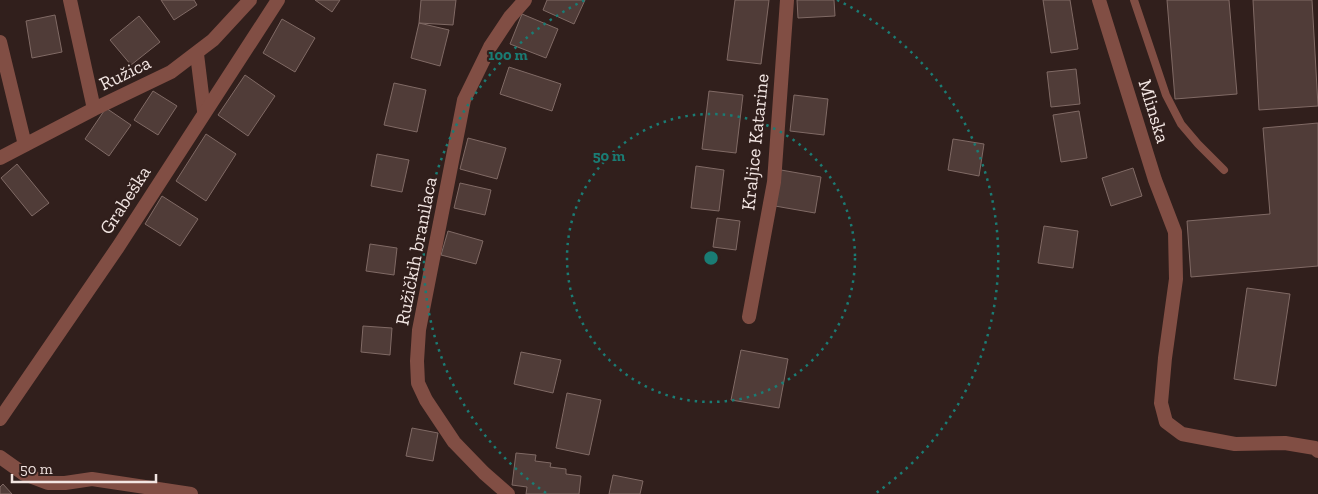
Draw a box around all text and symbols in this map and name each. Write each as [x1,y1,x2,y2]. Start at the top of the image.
text: 100 m [488,46,528,64]
street label: Ružica [95,51,155,95]
street label: Kraljice Katarine [736,72,774,211]
street label: Mlinska [1133,76,1175,146]
text: 50 m [593,147,625,165]
street label: Grabeška [94,162,156,238]
street label: Ružičkih branilaca [390,175,442,327]
centre of rings [702,249,720,267]
scale bar [12,452,156,484]
text: 50 m [20,460,53,478]

